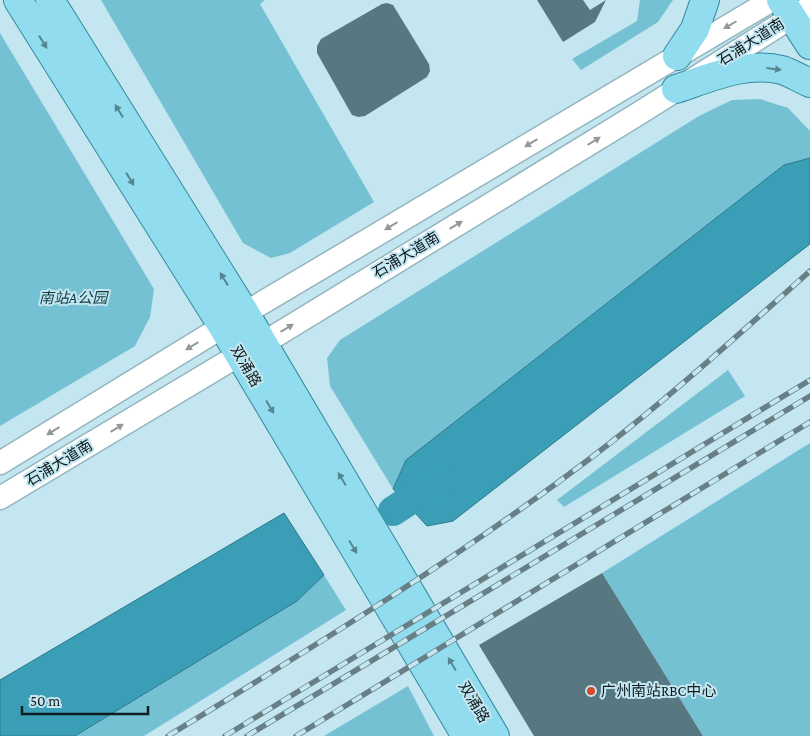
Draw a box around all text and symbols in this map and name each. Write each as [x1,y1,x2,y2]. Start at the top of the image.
street label: 石浦大道南 [714,14,787,69]
one-way arrow [724,20,737,29]
one-way arrow [38,35,48,48]
one-way arrow [766,65,782,73]
one-way arrow [115,105,124,118]
one-way arrow [588,136,601,145]
one-way arrow [524,138,537,147]
one-way arrow [125,173,134,186]
one-way arrow [449,221,462,230]
one-way arrow [384,222,399,230]
street label: 石浦大道南 [369,228,442,281]
one-way arrow [219,273,228,286]
park label: 南站A公园 [39,290,109,306]
one-way arrow [280,324,293,333]
one-way arrow [186,342,199,351]
street label: 双涌路 [228,343,264,389]
one-way arrow [265,400,274,413]
one-way arrow [110,424,123,433]
one-way arrow [47,426,60,435]
street label: 石浦大道南 [22,436,95,489]
one-way arrow [338,473,347,486]
one-way arrow [349,540,358,553]
one-way arrow [447,657,456,671]
street label: 双涌路 [456,679,492,725]
place label: 广州南站RBC中心 [601,682,716,699]
scale bar [22,684,149,716]
marker: 广州南站RBC中心 [585,685,597,697]
text: 50 m [30,693,60,709]

